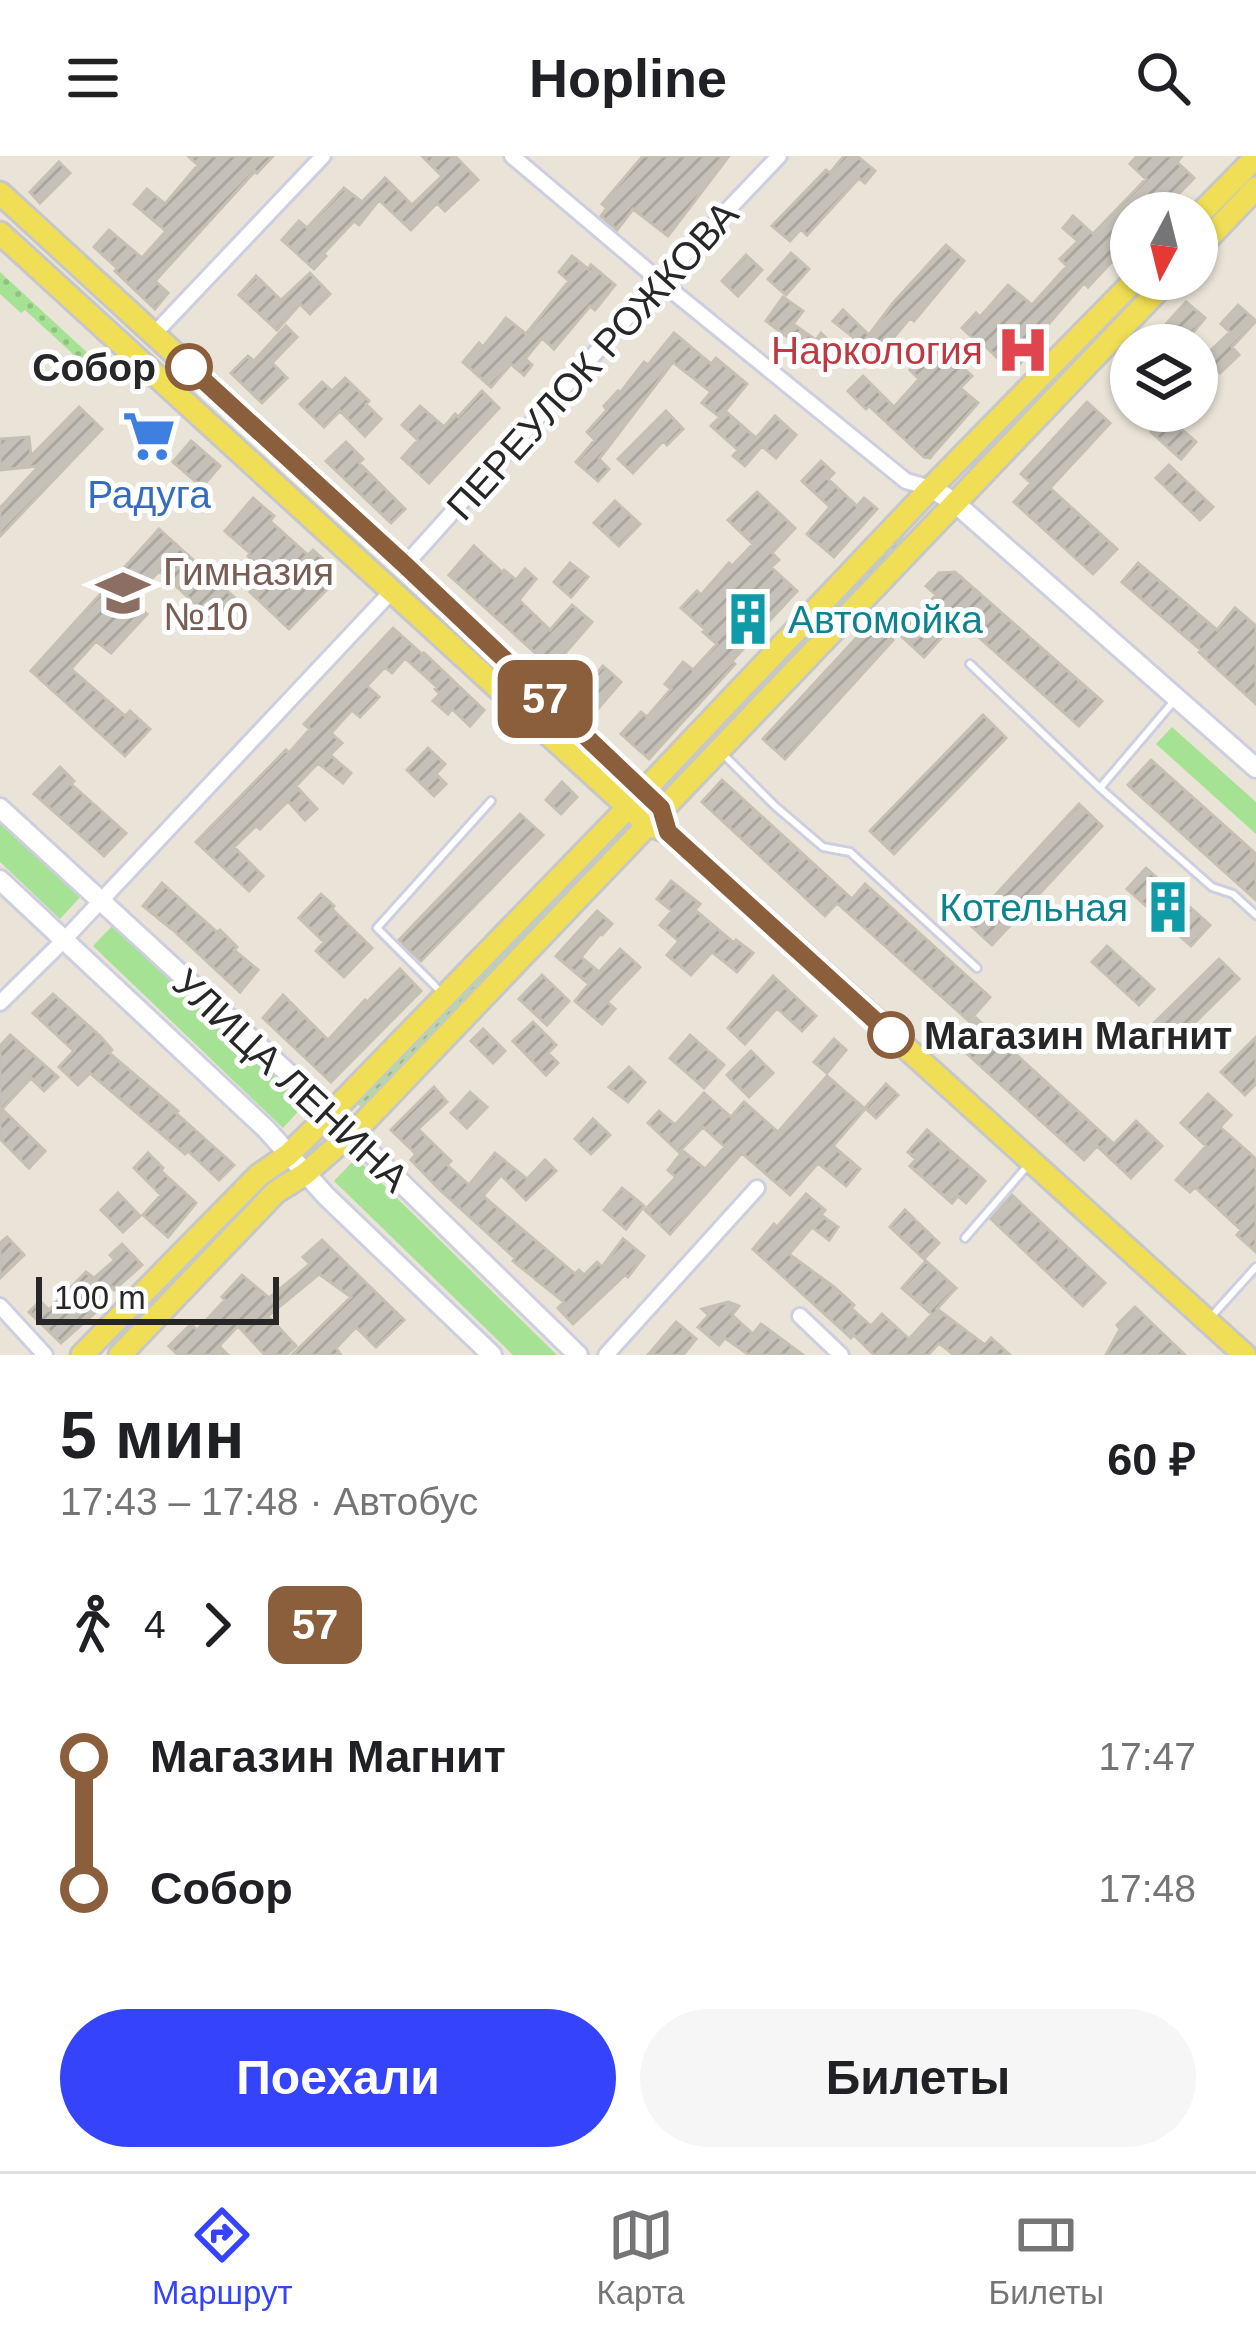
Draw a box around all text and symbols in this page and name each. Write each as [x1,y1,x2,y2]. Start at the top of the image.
icon: menu [60,45,126,111]
icon: search [1130,45,1196,111]
text: Hopline [529,48,727,108]
street label: ПЕРЕУЛОК РОЖКОВА [438,192,747,528]
north arrow [1110,192,1218,300]
map controls [1110,192,1218,432]
hospital icon: Наркология [994,321,1052,379]
button: layers [1110,324,1218,432]
place label: Наркология [771,329,983,372]
marker: Собор [167,345,211,389]
place label: Собор [32,346,156,389]
supermarket icon: Радуга [120,407,178,465]
place label: Радуга [87,473,211,516]
place label: Гимназия №10 [163,550,334,638]
school or university icon: Гимназия №10 [94,564,152,622]
building icon: Автомойка [719,590,777,648]
place label: Автомойка [788,598,983,641]
line badge: 57 [491,660,599,738]
text: 57 [522,675,568,722]
building icon: Котельная [1139,878,1197,936]
place label: Котельная [939,886,1128,929]
street label: УЛИЦА ЛЕНИНА [165,961,417,1200]
marker: Магазин Магнит [869,1013,913,1057]
place label: Магазин Магнит [924,1014,1232,1057]
scale bar [36,1271,279,1324]
text: 100 m [54,1279,146,1316]
text: 5 мин [60,1398,244,1472]
text: 60 ₽ [1107,1434,1196,1485]
text: 17:43 – 17:48 · Автобус [60,1480,478,1523]
icon: walk [60,1592,126,1658]
icon: forward [184,1592,250,1658]
text: 57 [292,1601,338,1648]
text: 4 [144,1603,166,1646]
text: Магазин Магнит [150,1731,506,1782]
text: 17:47 [1098,1735,1196,1778]
text: Собор [150,1863,293,1914]
text: 17:48 [1098,1867,1196,1910]
button: Поехали [60,2009,616,2147]
button: Билеты [640,2009,1196,2147]
tab: Маршрут [152,2202,293,2312]
tab: Карта [596,2202,685,2312]
tab: Билеты [989,2202,1104,2312]

